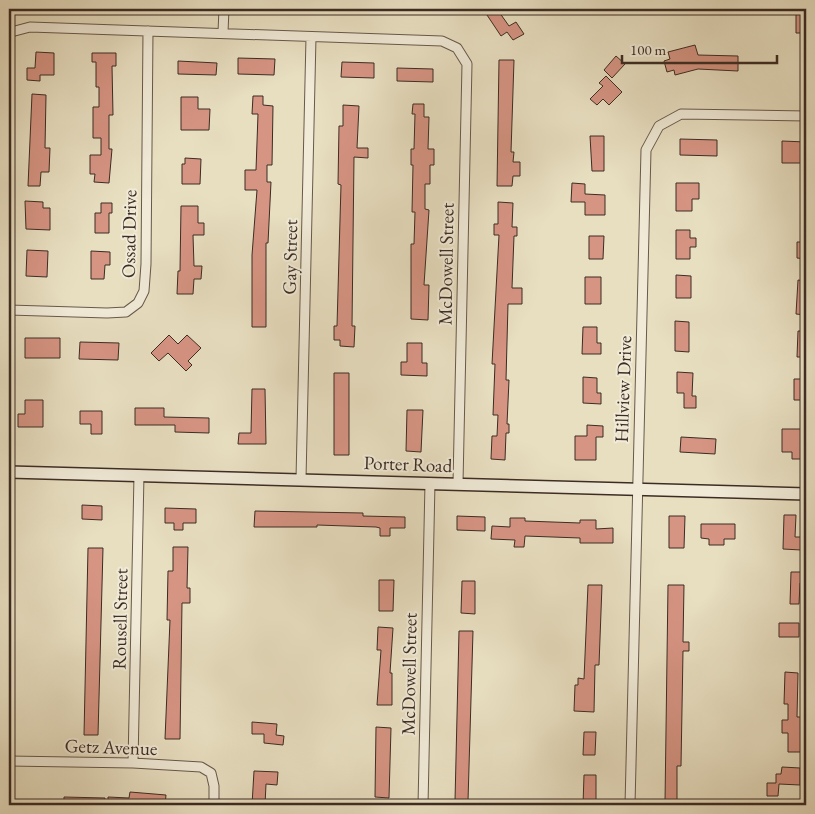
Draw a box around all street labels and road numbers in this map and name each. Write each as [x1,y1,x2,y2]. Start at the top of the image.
street label: Ossad Drive [116,190,142,278]
street label: McDowell Street [432,202,460,325]
street label: Gay Street [277,219,303,295]
street label: Hillview Drive [609,335,637,443]
street label: Porter Road [363,450,453,478]
street label: Rousell Street [107,568,133,670]
street label: McDowell Street [395,612,423,735]
street label: Getz Avenue [64,733,158,761]

